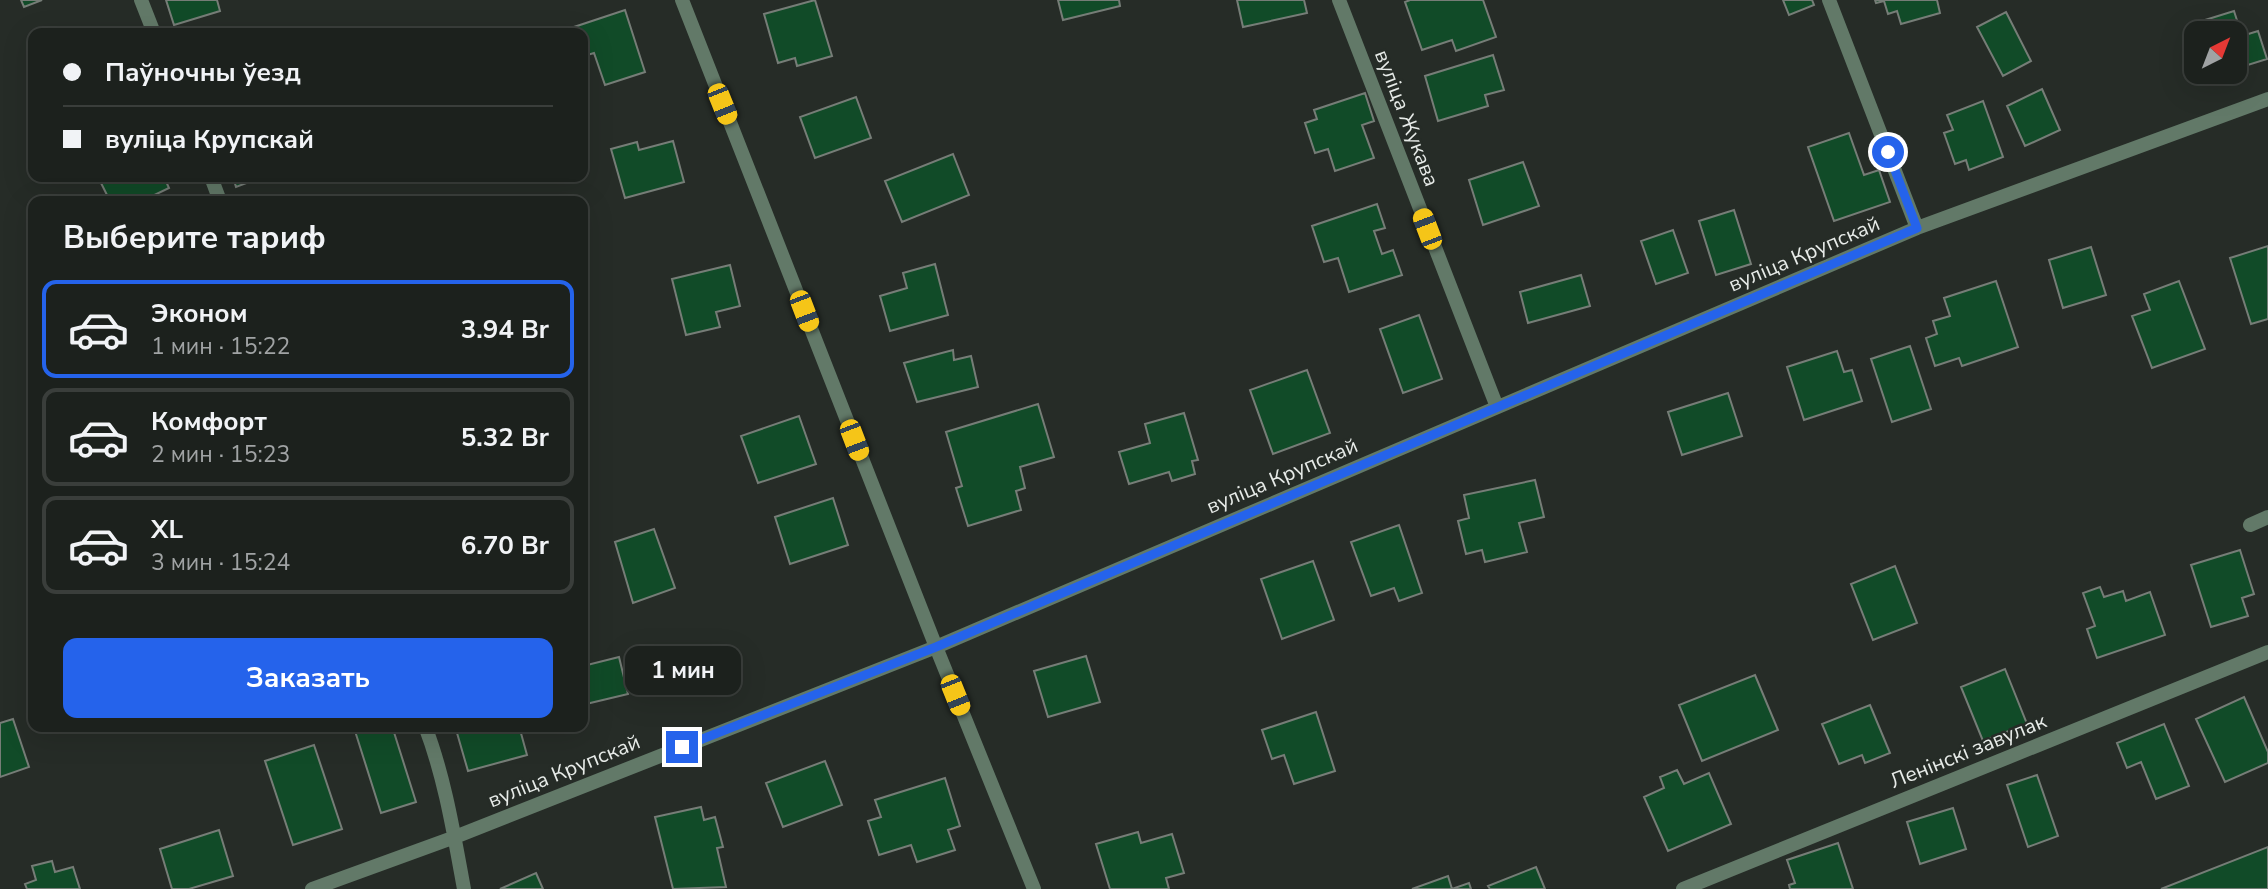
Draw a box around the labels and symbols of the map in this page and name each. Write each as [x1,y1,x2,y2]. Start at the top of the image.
north arrow [2184,21,2247,84]
street label: вуліца Жукава [1368,46,1446,190]
car [705,81,740,127]
route start [1872,136,1904,168]
car [1410,206,1445,252]
street label: вуліца Крупскай [1724,209,1884,299]
car [787,288,822,334]
car [837,417,872,463]
street label: вуліца Крупскай [1202,431,1362,521]
callout: 1 мин [624,646,740,694]
car [938,672,973,718]
street label: Ленінскі завулак [1886,707,2051,795]
street label: вуліца Крупскай [484,728,644,814]
route end [666,731,698,763]

